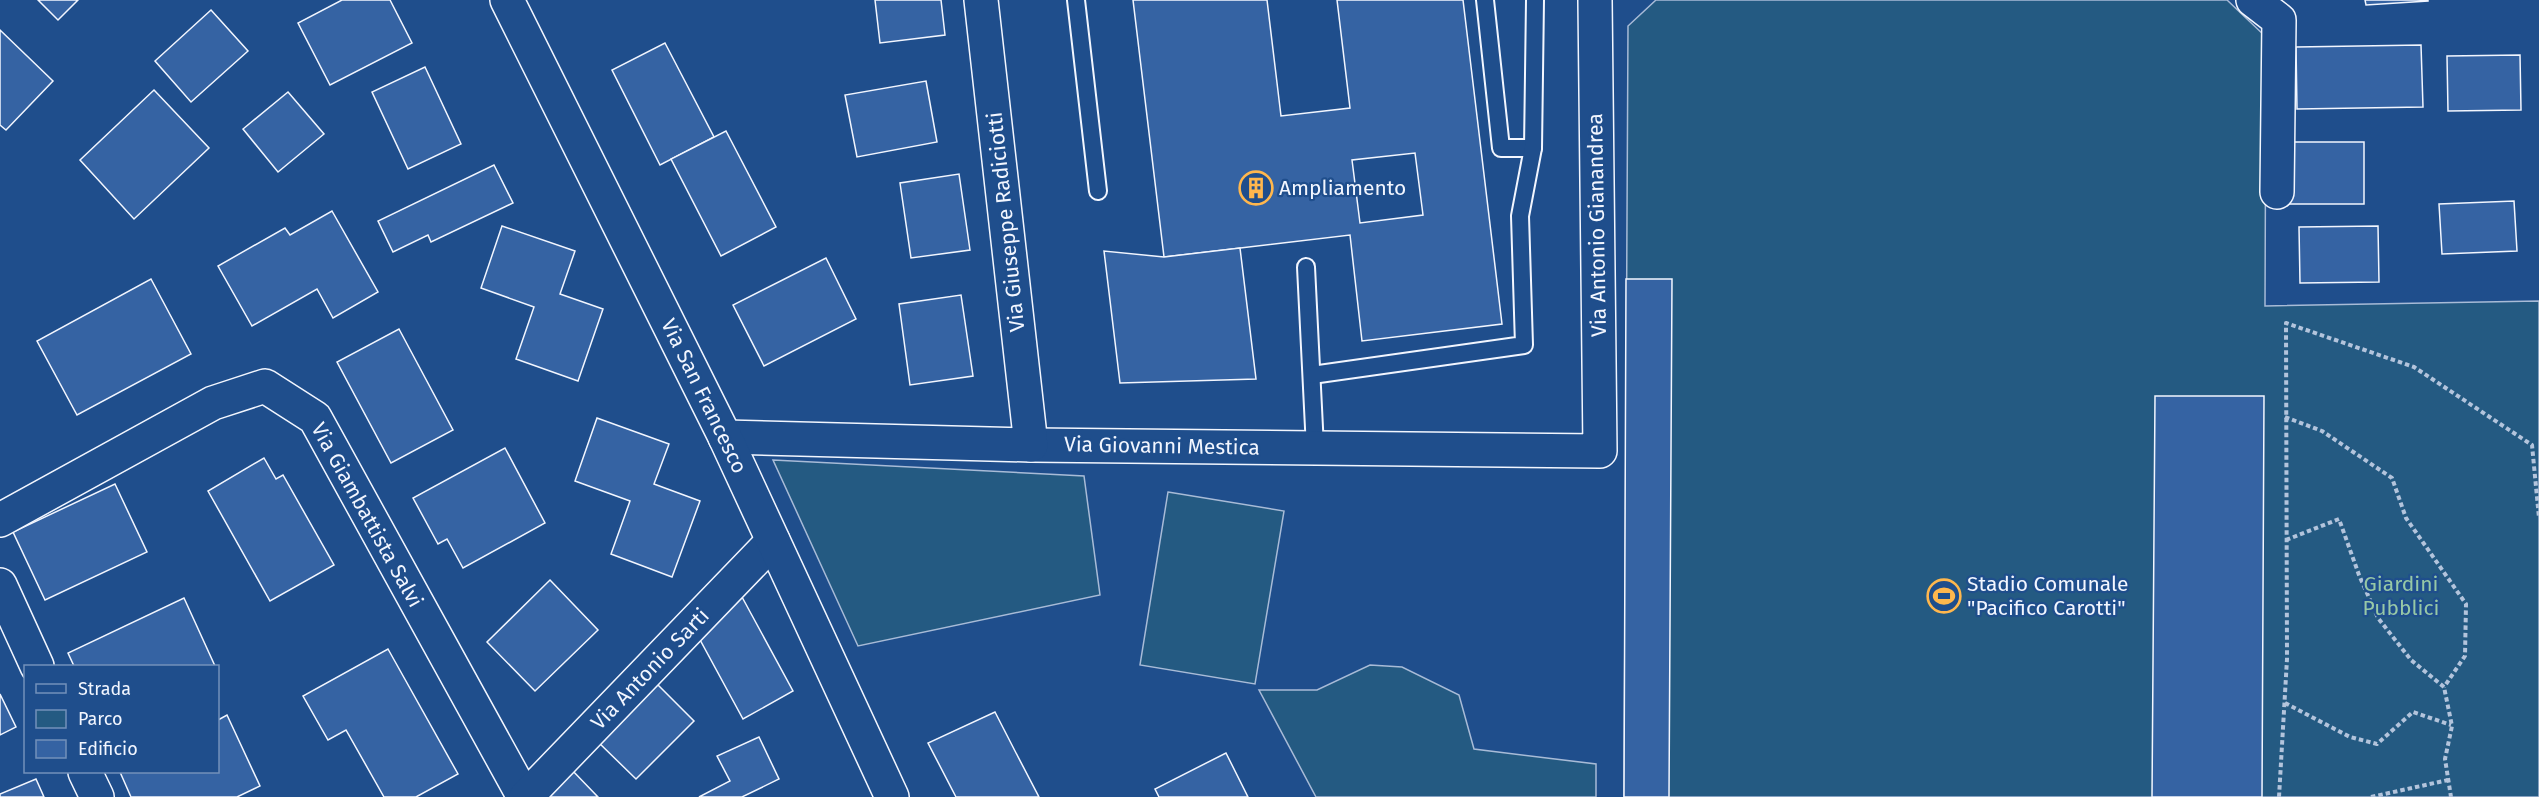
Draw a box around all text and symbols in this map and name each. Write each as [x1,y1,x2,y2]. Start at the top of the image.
street label: Via Giuseppe Radiciotti [982,111,1030,333]
street label: Via Antonio Gianandrea [1582,113,1612,337]
building icon: Ampliamento [1238,170,1274,206]
place label: Ampliamento [1279,175,1406,201]
street label: Via San Francesco [655,314,753,478]
street label: Via Giambattista Salvi [305,418,429,612]
street label: Via Giovanni Mestica [1064,431,1260,461]
place label: Stadio Comunale "Pacifico Carotti" [1967,571,2128,621]
park label: Giardini Pubblici [2363,571,2439,621]
sports icon: Stadio Comunale "Pacifico Carotti" [1926,578,1962,614]
street label: Via Antonio Sarti [585,603,715,735]
legend [24,665,219,773]
text: Strada [78,678,131,700]
text: Parco [78,708,122,730]
text: Edificio [78,738,138,760]

